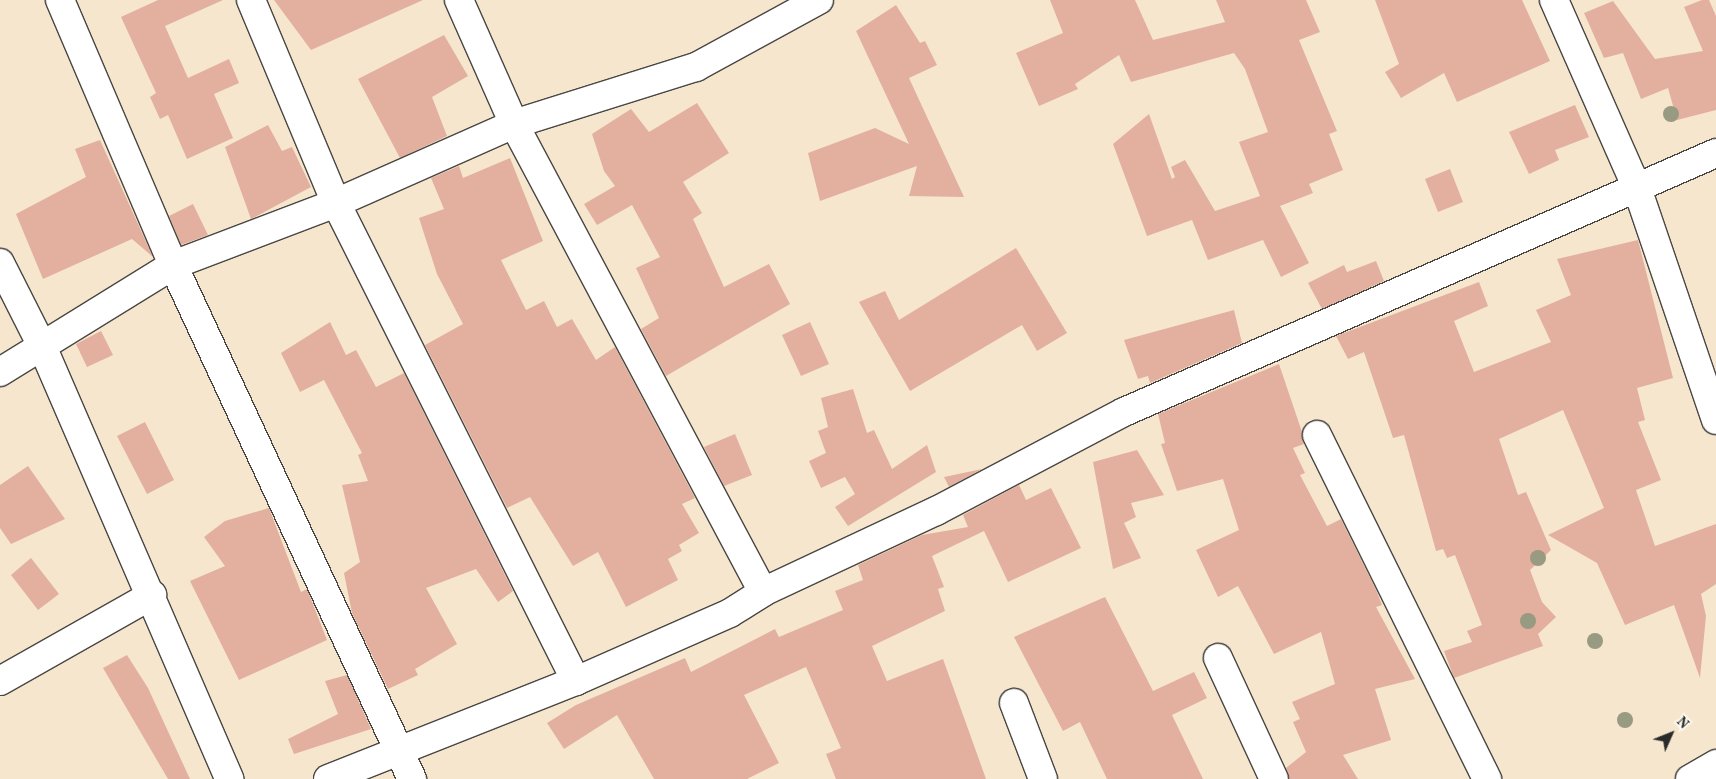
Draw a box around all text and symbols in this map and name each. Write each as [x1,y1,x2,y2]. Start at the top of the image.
north arrow [1646,709,1696,759]
text: N [1672,713,1693,733]

